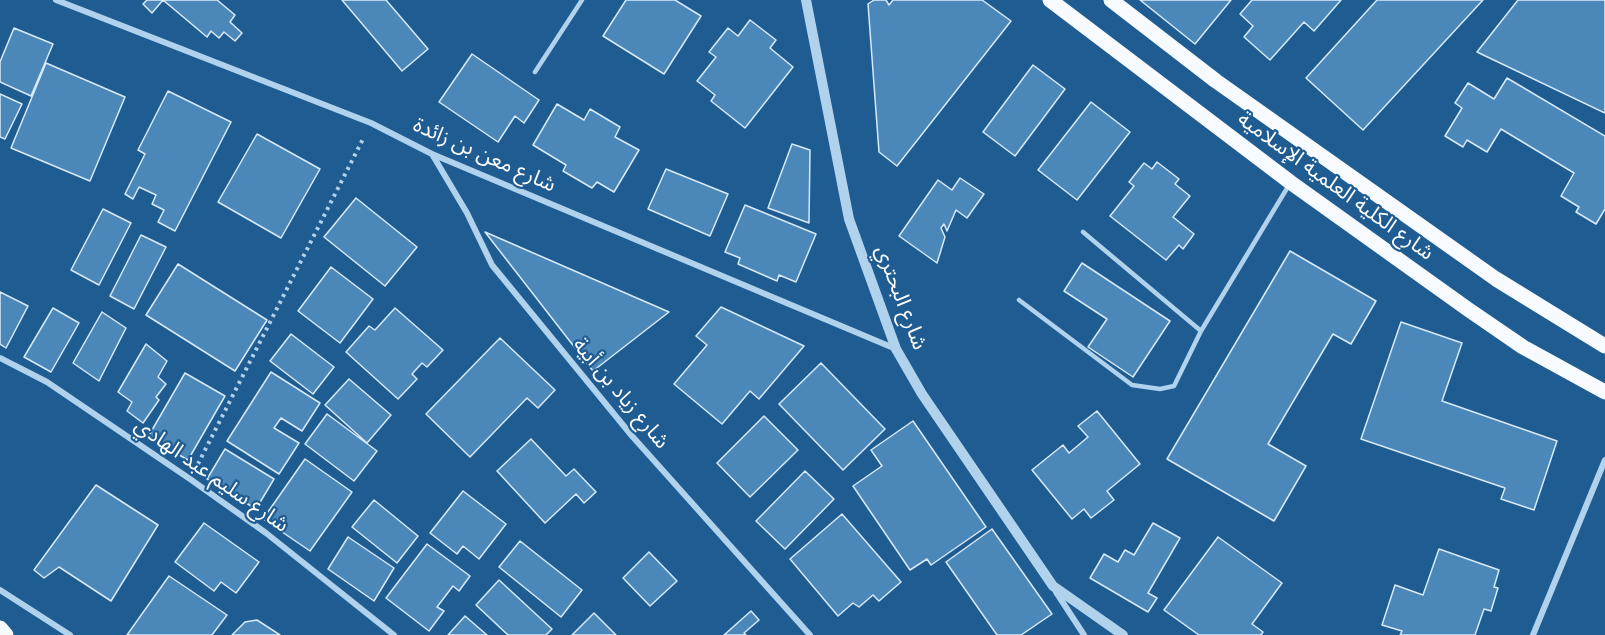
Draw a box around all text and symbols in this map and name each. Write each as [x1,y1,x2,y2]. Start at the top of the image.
street label: شارع الكلية العلمية الإسلامية [1232,107,1438,267]
street label: شارع معن بن زائدة [409,113,559,199]
street label: شارع البحتري [869,242,931,354]
street label: شارع زياد بن أبية [566,333,674,455]
street label: شارع سليم عبد الهادي [129,413,293,539]

